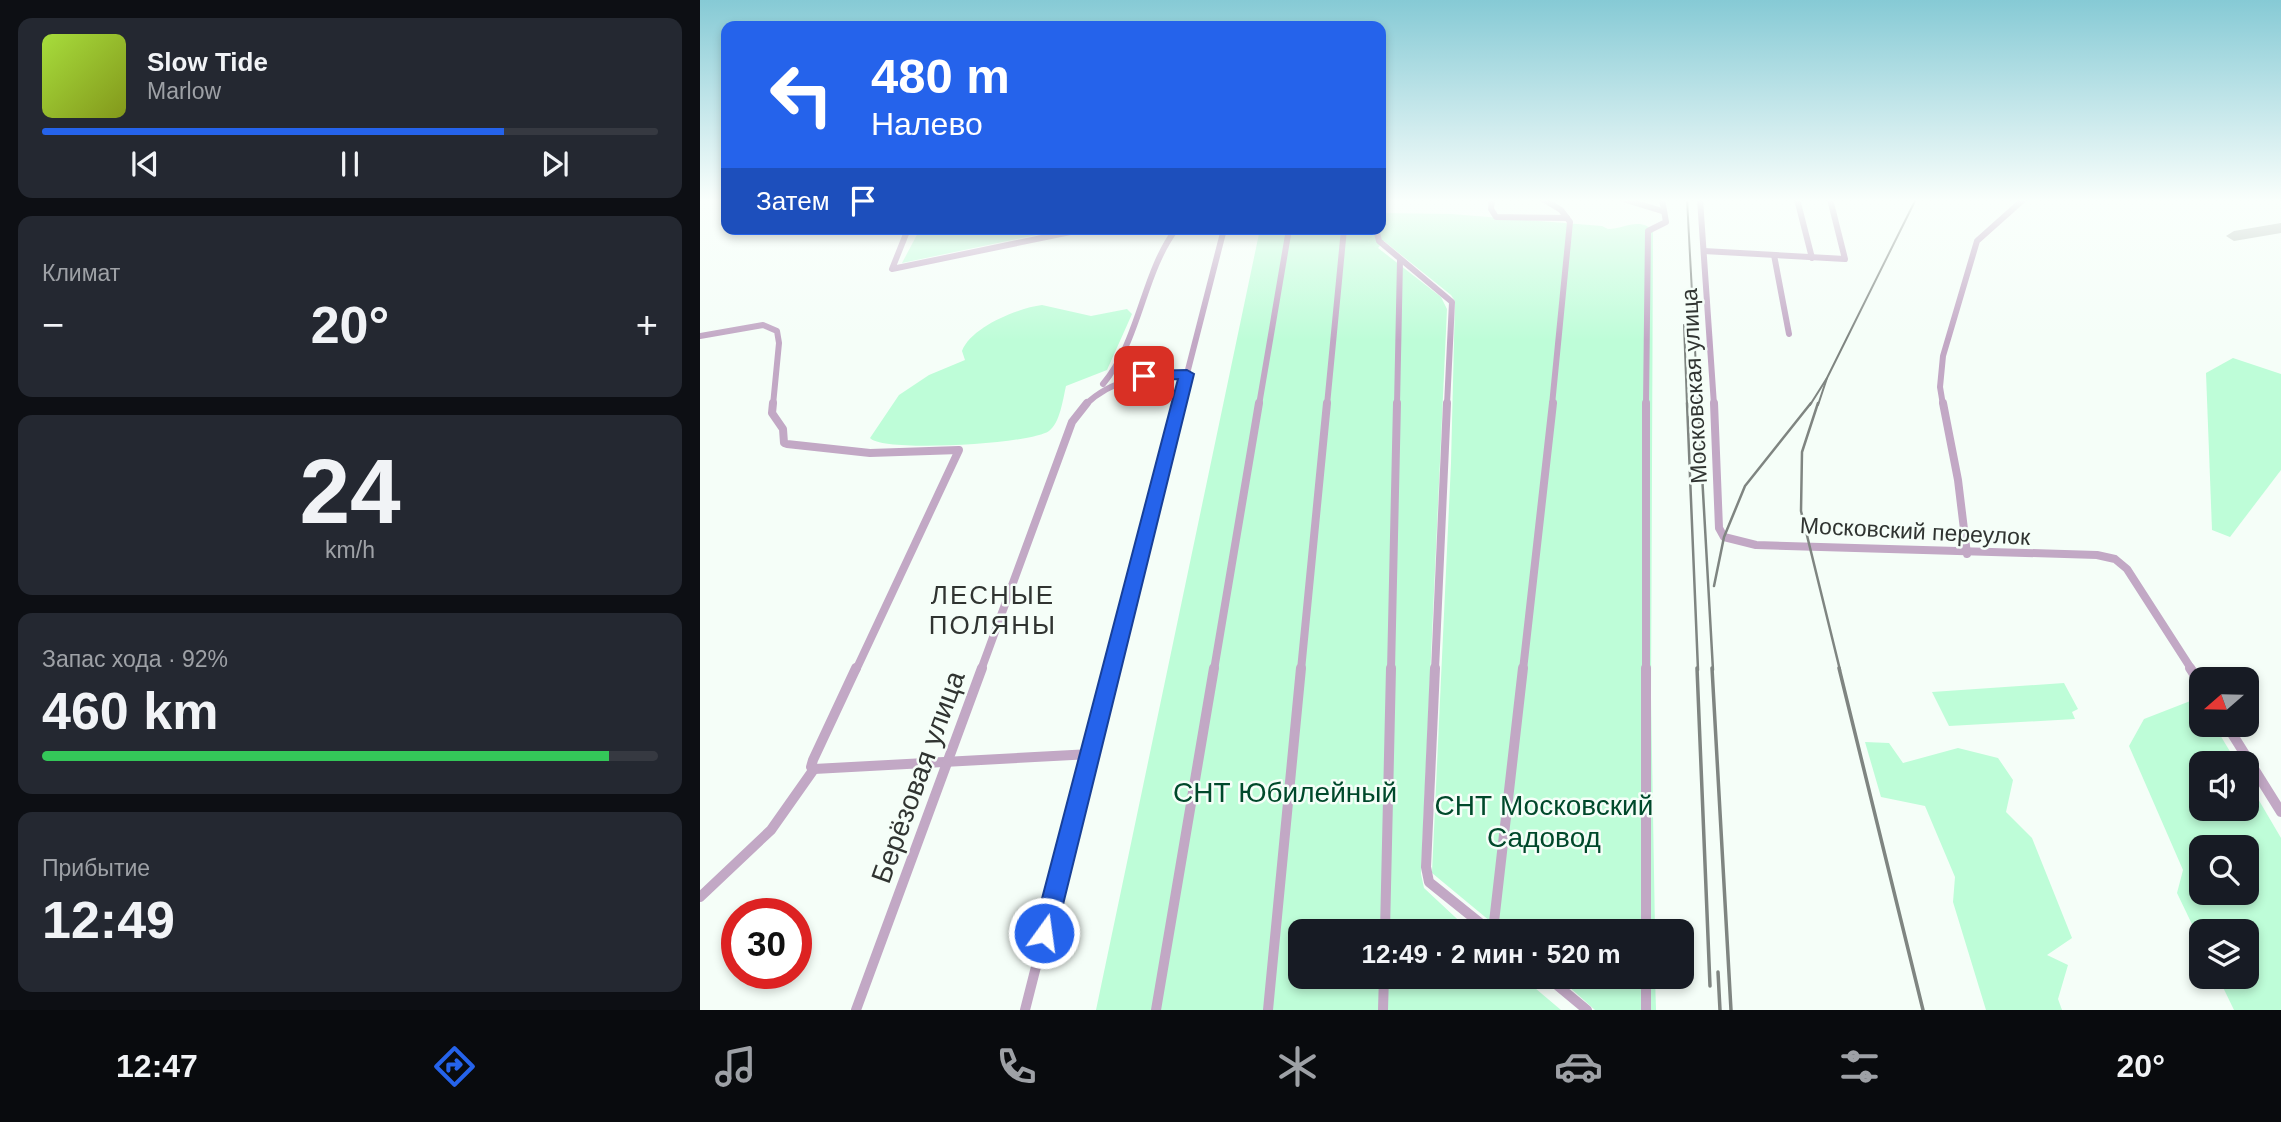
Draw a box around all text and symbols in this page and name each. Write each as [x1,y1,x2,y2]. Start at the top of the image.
text: Slow Tide [147,47,268,77]
icon: left [756,49,847,140]
text: 480 m [871,49,1010,103]
text: Marlow [147,78,221,104]
text: Налево [871,106,983,142]
icon: previous [126,145,164,183]
icon: pause [331,145,369,183]
icon: next [536,145,574,183]
icon: arrive [844,182,882,220]
text: Затем [756,186,830,216]
text: Климат [42,260,120,286]
street label: Московская улица [1676,287,1712,484]
text: 20° [311,296,389,354]
text: − [42,304,64,346]
text: + [636,304,658,346]
pin [1114,346,1174,406]
icon: arrive [1125,357,1163,395]
text: 24 [299,441,401,542]
street label: Московский переулок [1799,512,2032,550]
text: km/h [325,537,375,563]
district label: ЛЕСНЫЕ ПОЛЯНЫ [929,580,1057,640]
text: Запас хода · 92% [42,646,228,672]
street label: Берёзовая улица [865,666,971,887]
north arrow [2189,667,2259,737]
map controls [2189,667,2259,989]
text: 460 km [42,682,218,740]
button: sound [2189,751,2259,821]
park label: СНТ Юбилейный [1173,777,1397,808]
park label: СНТ Московский Садовод [1435,790,1653,853]
button: search [2189,835,2259,905]
text: Прибытие [42,855,150,881]
text: 12:49 [42,891,175,949]
position arrow [1007,896,1081,970]
speed limit sign: 30 [721,898,812,989]
button: layers [2189,919,2259,989]
text: 12:49 · 2 мин · 520 m [1361,939,1621,969]
icon: directions [430,1042,479,1091]
icon: music [711,1042,760,1091]
icon: phone [992,1042,1041,1091]
icon: climate [1273,1042,1322,1091]
icon: car [1554,1042,1603,1091]
icon: filters [1835,1042,1884,1091]
text: 12:47 [116,1048,198,1084]
text: 20° [2117,1048,2165,1084]

